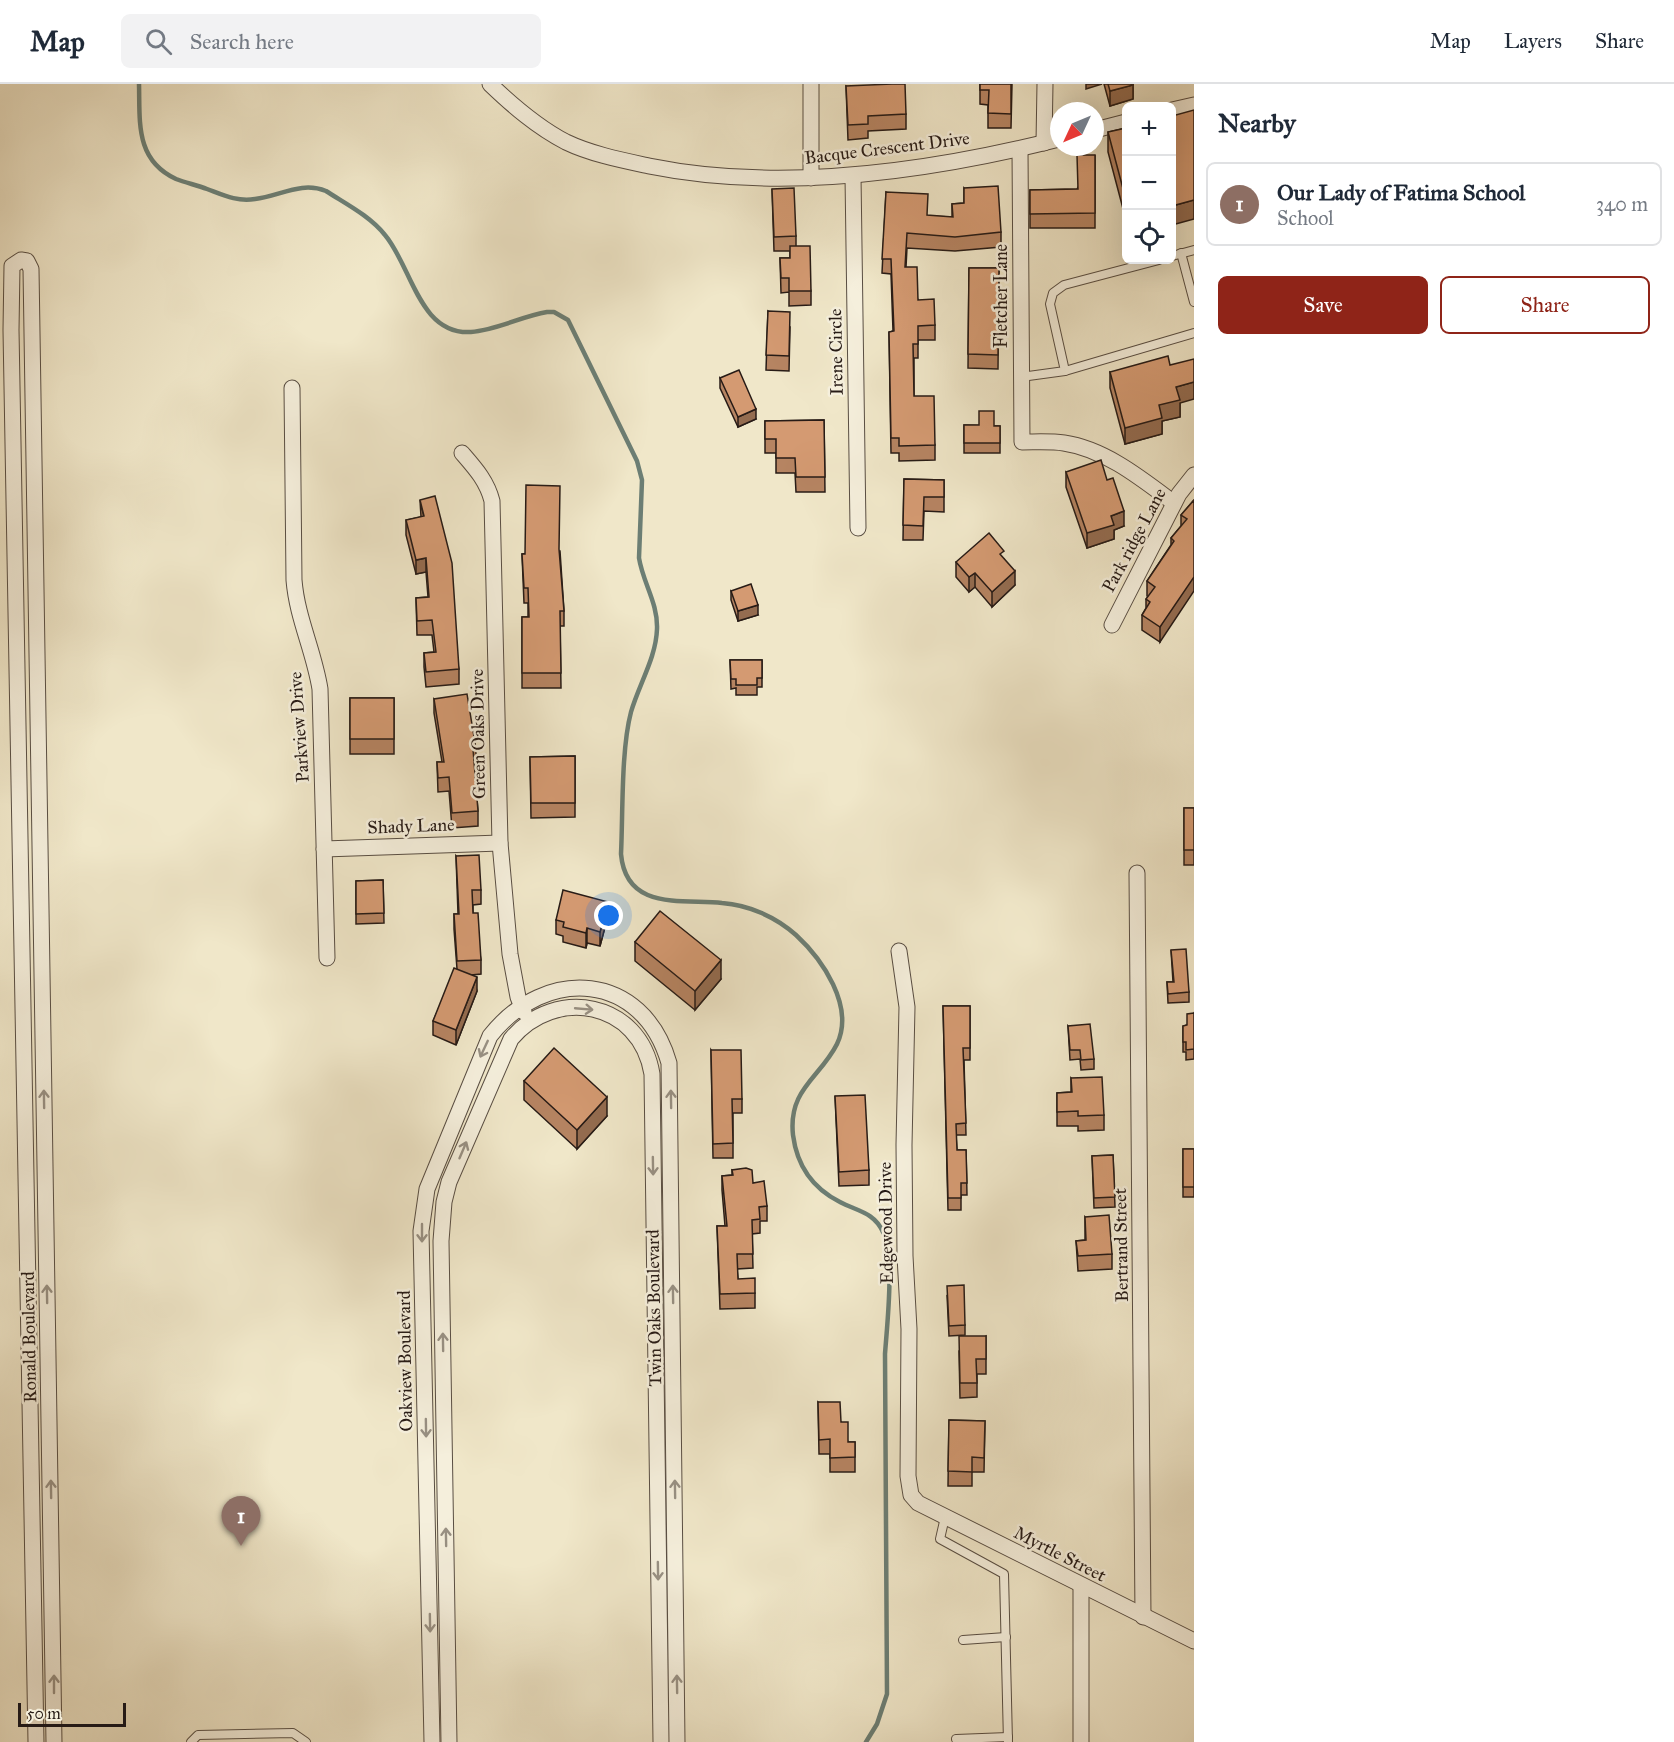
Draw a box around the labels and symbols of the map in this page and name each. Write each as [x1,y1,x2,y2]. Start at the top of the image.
north arrow [1050,102,1104,156]
street label: Bacque Crescent Drive [803,127,971,170]
street label: Fletcher Lane [990,244,1012,348]
street label: Irene Circle [824,308,848,396]
street label: Park ridge Lane [1097,484,1172,596]
street label: Green Oaks Drive [466,669,490,799]
street label: Parkview Drive [284,671,314,783]
street label: Shady Lane [367,813,455,839]
your location [594,901,623,930]
one-way arrow [574,1004,594,1015]
one-way arrow [478,1040,489,1058]
one-way arrow [38,1089,50,1109]
one-way arrow [665,1089,677,1109]
one-way arrow [458,1141,469,1160]
one-way arrow [647,1156,659,1176]
street label: Edgewood Drive [874,1162,899,1284]
street label: Bertrand Street [1109,1187,1133,1302]
one-way arrow [416,1222,428,1242]
street label: Twin Oaks Boulevard [642,1229,666,1387]
street label: Ronald Boulevard [17,1271,41,1403]
one-way arrow [42,1284,53,1304]
one-way arrow [667,1284,679,1304]
street label: Oakview Boulevard [393,1290,417,1432]
one-way arrow [437,1332,449,1352]
one-way arrow [420,1417,431,1437]
one-way arrow [45,1479,56,1499]
one-way arrow [669,1479,681,1499]
pin: 1 [222,1496,260,1546]
street label: Myrtle Street [1010,1521,1110,1587]
one-way arrow [440,1527,452,1547]
one-way arrow [652,1561,664,1581]
one-way arrow [424,1612,436,1632]
one-way arrow [48,1674,60,1694]
one-way arrow [671,1674,682,1694]
scale bar [18,1700,126,1728]

